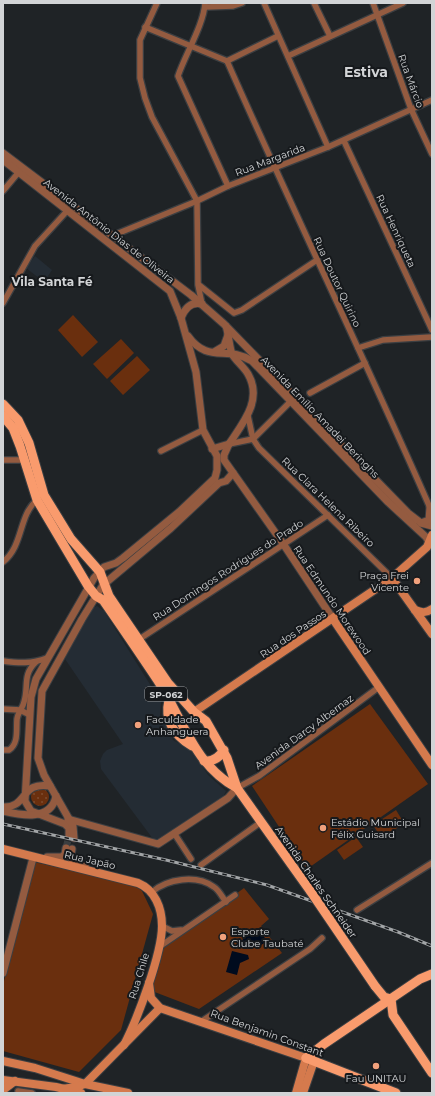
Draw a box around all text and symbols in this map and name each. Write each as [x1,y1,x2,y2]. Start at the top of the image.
street label: Rua Márcio [395,52,427,110]
district label: Estiva [344,63,388,81]
street label: Rua Margarida [233,141,307,179]
street label: Avenida Antônio Dias de Oliveira [41,176,177,286]
street label: Rua Henriqueta [373,192,419,270]
street label: Rua Doutor Quirino [310,235,364,329]
district label: Vila Santa Fé [10,274,93,289]
street label: Avenida Emílio Amadei Beringhs [258,353,382,481]
street label: Rua Clara Helena Ribeiro [279,454,377,550]
street label: Rua Domingos Rodrigues do Prado [150,516,306,624]
street label: Rua Edmundo Morewood [290,543,374,657]
place label: Praça Frei Vicente [360,569,409,594]
marker: Praça Frei Vicente [412,576,422,586]
street label: Rua dos Passos [257,607,329,661]
road number: SP-062 [145,687,187,701]
street label: Avenida Darcy Albernaz [252,692,356,772]
place label: Faculdade Anhanguera [146,713,208,738]
marker: Faculdade Anhanguera [133,720,143,730]
place label: Estádio Municipal Félix Guisard [331,816,420,841]
marker: Estádio Municipal Félix Guisard [318,823,328,833]
street label: Avenida Charles Schneider [272,824,360,940]
street label: Rua Japão [63,848,117,872]
place label: Esporte Clube Taubaté [231,925,304,950]
marker: Esporte Clube Taubaté [218,932,228,942]
street label: Rua Chile [126,951,152,1001]
street label: Rua Benjamin Constant [209,1006,325,1060]
marker: Fau UNITAU [371,1061,381,1071]
place label: Fau UNITAU [346,1072,406,1085]

